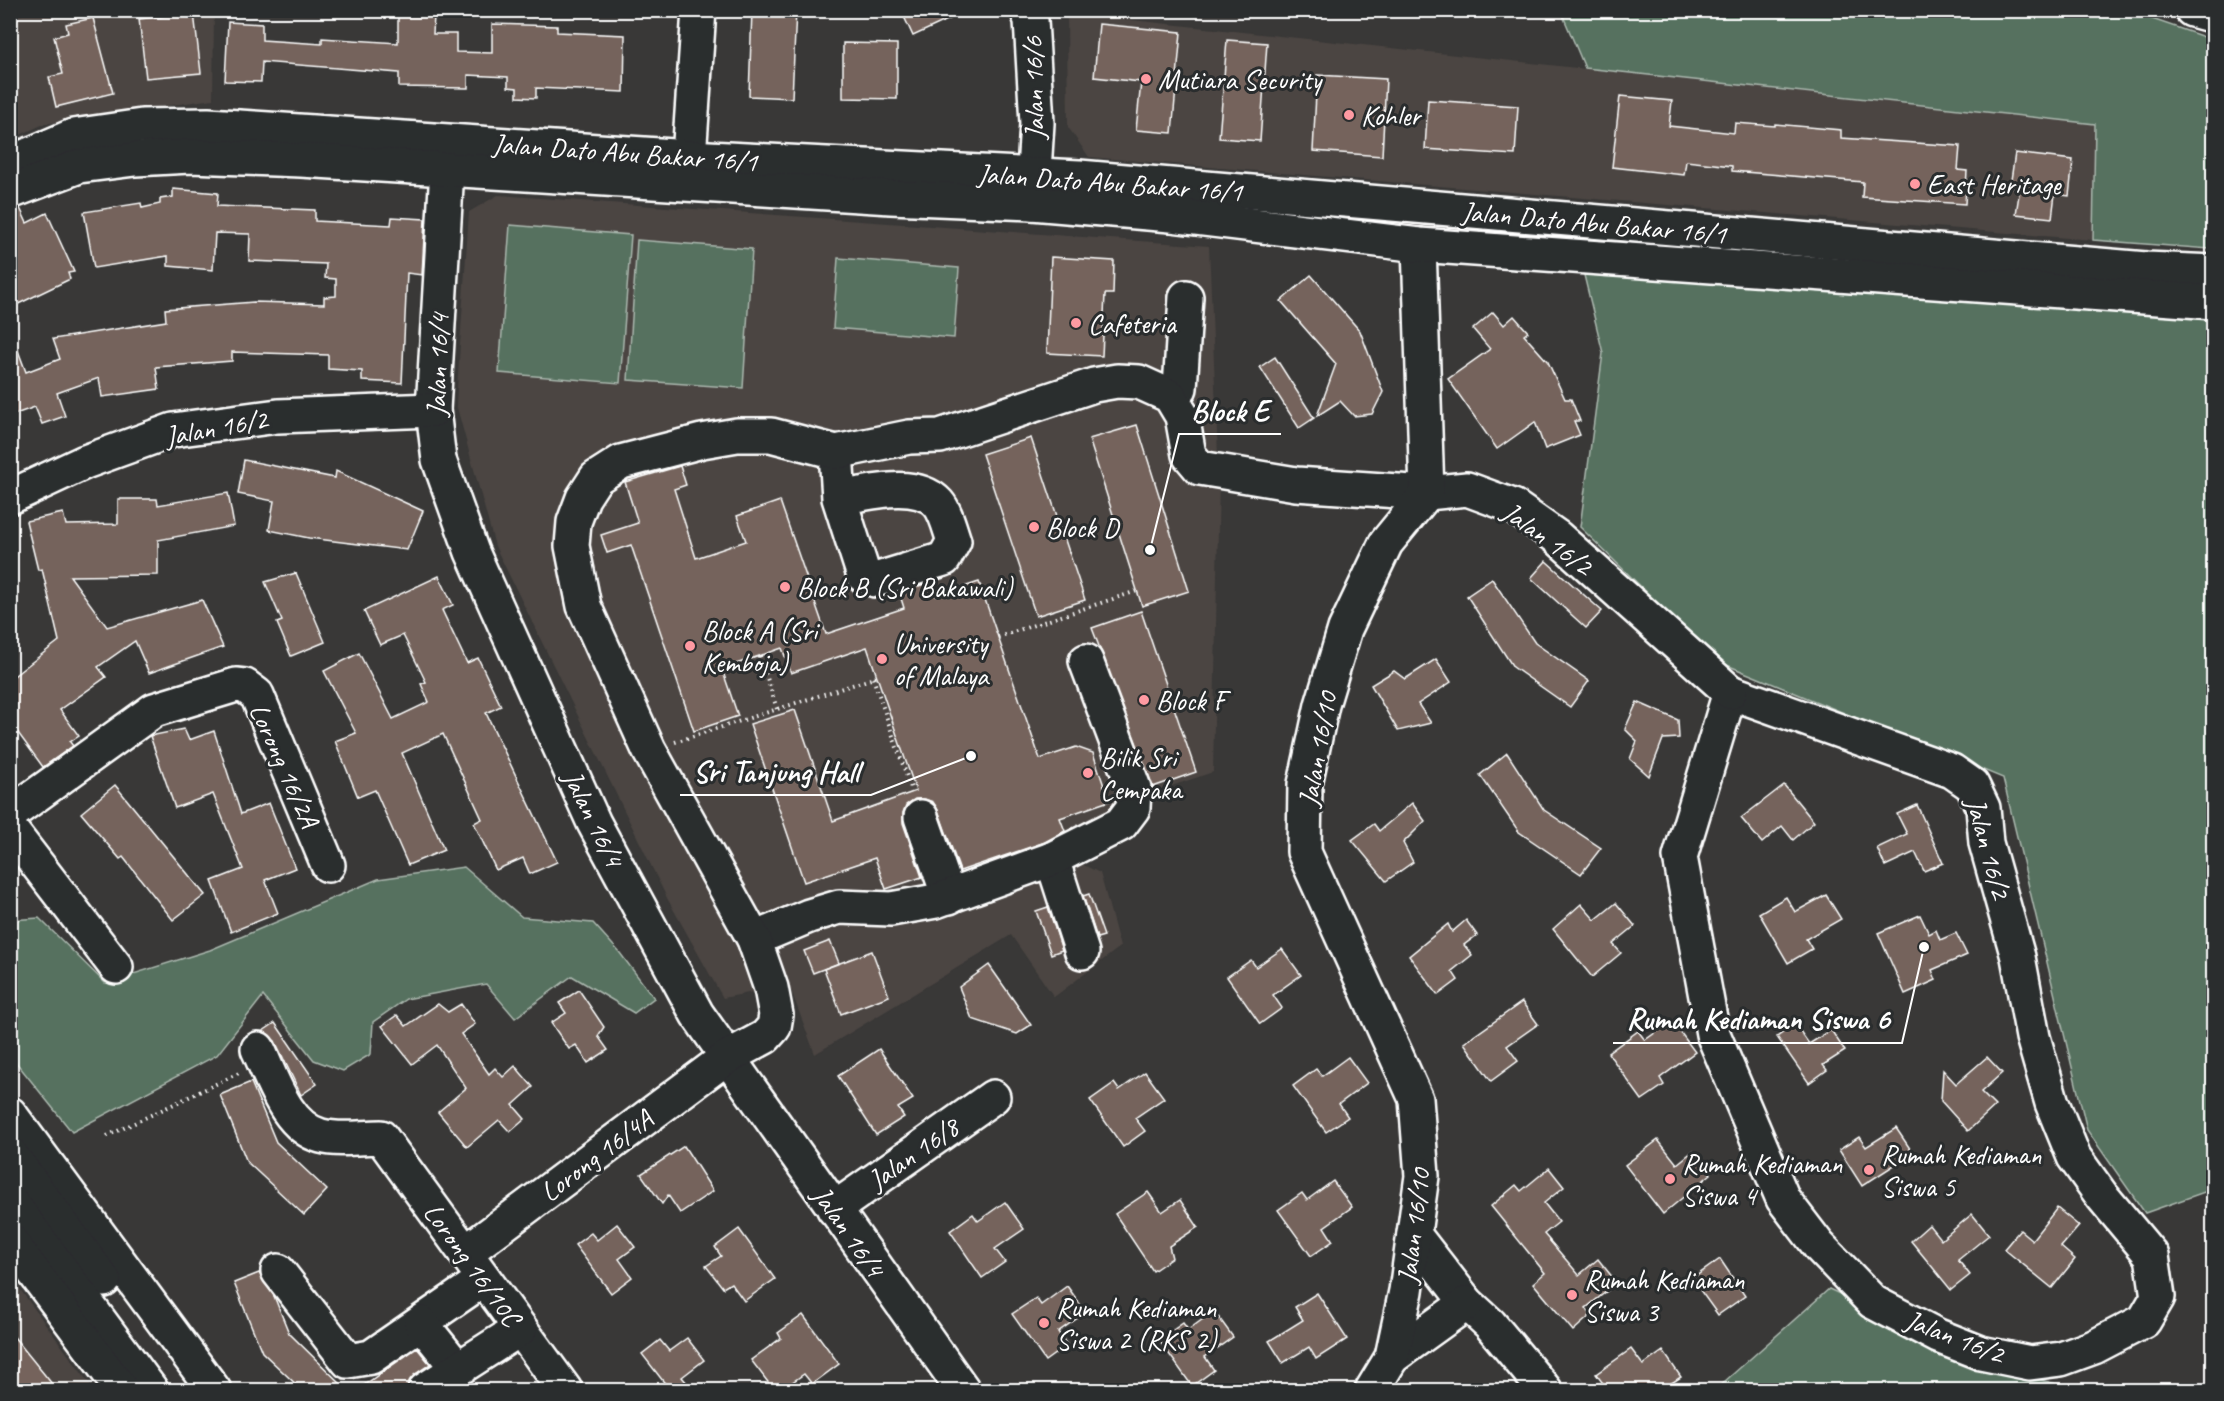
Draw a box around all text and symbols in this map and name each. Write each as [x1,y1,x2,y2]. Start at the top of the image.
street label: Jalan 16/6 [1015,35,1052,142]
place label: Mutiara Security [1158,62,1324,97]
marker: Mutiara Security [1139,72,1153,86]
place label: Kohler [1361,98,1422,133]
marker: Kohler [1342,108,1356,122]
street label: Jalan Dato Abu Bakar 16/1 [489,126,760,179]
street label: Jalan Dato Abu Bakar 16/1 [974,156,1245,209]
place label: East Heritage [1927,167,2062,202]
marker: East Heritage [1908,177,1922,191]
street label: Jalan Dato Abu Bakar 16/1 [1458,193,1729,252]
place label: Cafeteria [1088,306,1177,341]
street label: Jalan 16/4 [418,311,457,419]
marker: Cafeteria [1069,316,1083,330]
callout: Block E [1179,386,1281,434]
text: Block E [1191,392,1273,430]
street label: Jalan 16/2 [160,401,272,454]
street label: Jalan 16/2 [1494,493,1602,584]
place label: Block D [1046,510,1120,545]
marker: Block D [1027,520,1041,534]
place label: Block B (Sri Bakawali) [797,570,1014,605]
marker: Block B (Sri Bakawali) [778,580,792,594]
place label: Block A (Sri Kemboja) [702,613,821,680]
place label: University of Malaya [894,626,990,693]
marker: Block A (Sri Kemboja) [683,639,697,653]
marker: University of Malaya [875,652,889,666]
place label: Block F [1156,683,1231,718]
street label: Jalan 16/10 [1290,687,1345,811]
marker: Block F [1137,693,1151,707]
street label: Lorong 16/2A [242,698,328,834]
place label: Bilik Sri Cempaka [1100,740,1184,807]
callout: Sri Tanjung Hall [680,747,871,795]
text: Sri Tanjung Hall [693,753,865,791]
street label: Jalan 16/4 [554,763,633,874]
marker: Bilik Sri Cempaka [1081,766,1095,780]
street label: Jalan 16/2 [1958,792,2019,905]
callout: Rumah Kediaman Siswa 6 [1613,995,1902,1043]
text: Rumah Kediaman Siswa 6 [1626,1000,1891,1038]
street label: Lorong 16/4A [533,1100,661,1209]
street label: Jalan 16/8 [859,1108,967,1198]
place label: Rumah Kediaman Siswa 5 [1881,1137,2042,1204]
place label: Rumah Kediaman Siswa 4 [1682,1146,1843,1213]
marker: Rumah Kediaman Siswa 5 [1862,1163,1876,1177]
street label: Jalan 16/10 [1389,1164,1438,1288]
marker: Rumah Kediaman Siswa 4 [1663,1172,1677,1186]
street label: Jalan 16/4 [804,1177,894,1285]
street label: Lorong 16/10C [416,1196,531,1335]
place label: Rumah Kediaman Siswa 3 [1584,1262,1745,1329]
marker: Rumah Kediaman Siswa 3 [1565,1288,1579,1302]
place label: Rumah Kediaman Siswa 2 (RKS 2) [1056,1290,1218,1357]
street label: Jalan 16/2 [1899,1301,2011,1372]
marker: Rumah Kediaman Siswa 2 (RKS 2) [1037,1316,1051,1330]

